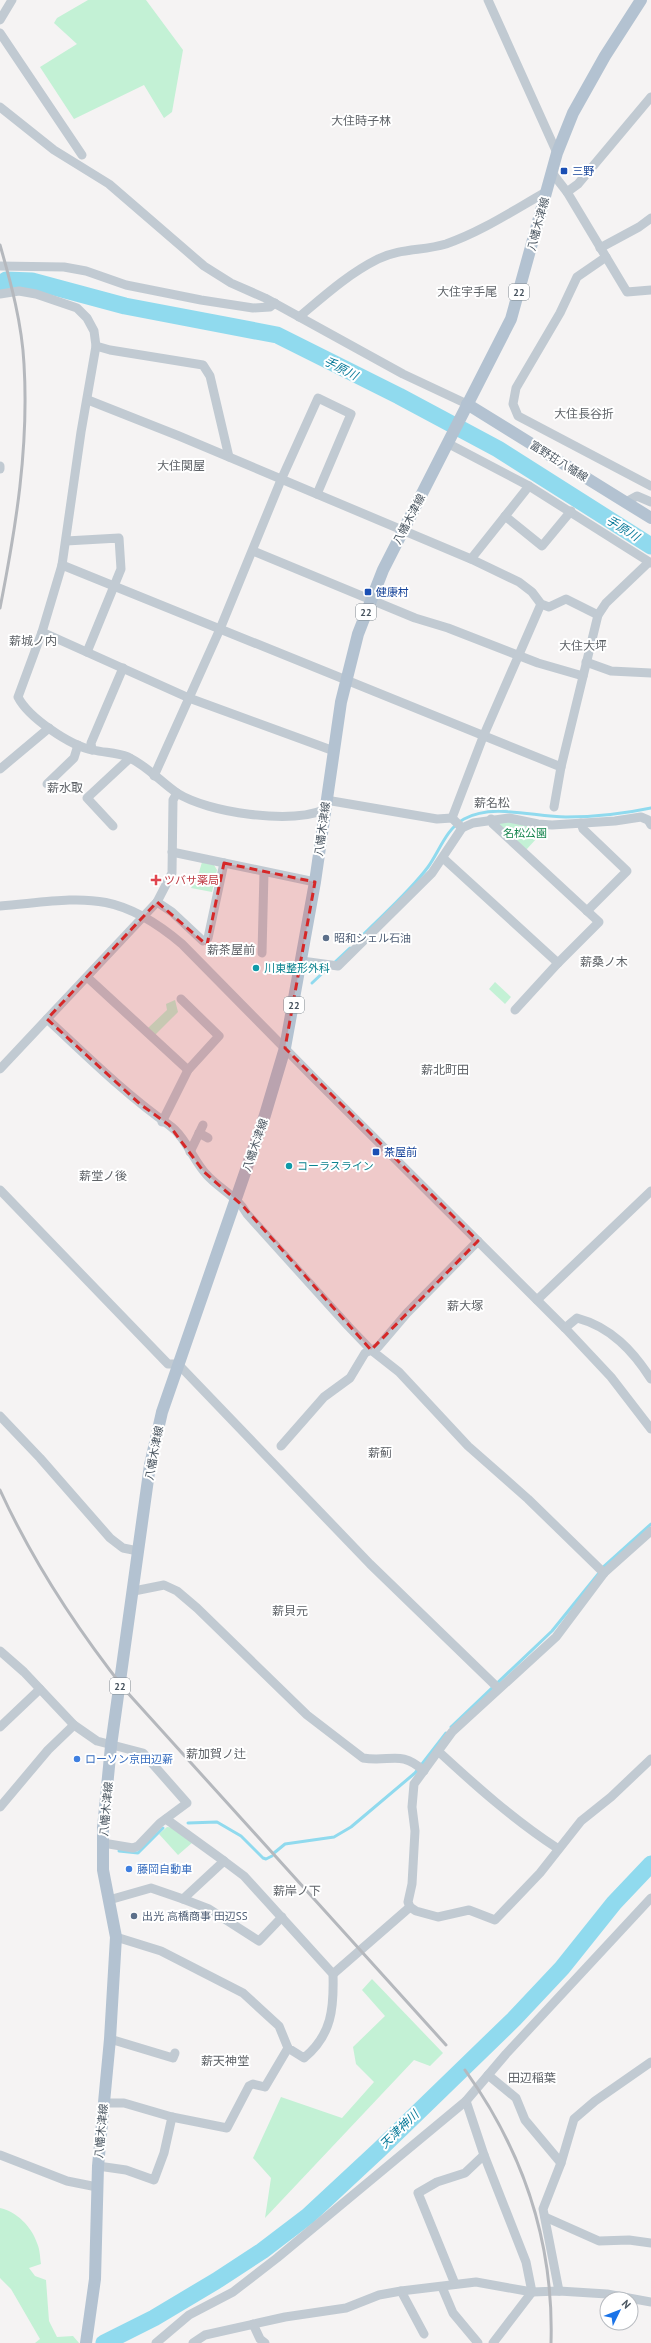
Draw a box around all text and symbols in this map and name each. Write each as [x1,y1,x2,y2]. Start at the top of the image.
district label: 大住時子林 [331,113,391,128]
place label: 三野 [572,164,594,178]
marker: 三野 [559,166,569,176]
street label: 八幡木津線 [524,196,552,252]
district label: 大住宇手尾 [437,284,497,299]
road number: 22 [509,284,529,300]
water label: 手原川 [322,353,362,384]
district label: 大住長谷折 [554,406,614,421]
street label: 富野荘八幡線 [527,438,591,484]
district label: 大住関屋 [157,458,205,473]
street label: 八幡木津線 [390,491,428,547]
water label: 手原川 [604,512,644,545]
place label: 健康村 [376,585,409,599]
marker: 健康村 [363,587,373,597]
road number: 22 [356,604,376,620]
district label: 薪城ノ内 [9,633,57,648]
district label: 大住大坪 [559,638,607,653]
district label: 薪水取 [47,780,83,795]
district label: 薪名松 [474,795,510,810]
street label: 八幡木津線 [311,801,333,857]
park label: 名松公園 [503,826,547,840]
place label: ツバサ薬局 [164,873,219,887]
marker: ツバサ薬局 [151,875,161,885]
place label: 昭和シェル石油 [334,931,411,945]
marker: 昭和シェル石油 [321,933,331,943]
district label: 薪茶屋前 [207,942,255,957]
district label: 薪桑ノ木 [580,954,628,969]
place label: 川東整形外科 [264,961,330,975]
marker: 川東整形外科 [251,963,261,973]
road number: 22 [284,997,304,1013]
district label: 薪北町田 [421,1062,469,1077]
street label: 八幡木津線 [239,1117,271,1173]
place label: 茶屋前 [384,1145,417,1159]
marker: 茶屋前 [371,1147,381,1157]
place label: コーラスライン [297,1159,374,1173]
marker: コーラスライン [284,1161,294,1171]
district label: 薪堂ノ後 [79,1168,127,1183]
district label: 薪大塚 [447,1298,483,1313]
street label: 八幡木津線 [142,1425,166,1481]
district label: 薪薊 [368,1445,392,1460]
district label: 薪貝元 [272,1603,308,1618]
road number: 22 [110,1678,130,1694]
district label: 薪加賀ノ辻 [186,1746,246,1761]
place label: ローソン京田辺薪 [85,1752,173,1766]
marker: ローソン京田辺薪 [72,1754,82,1764]
street label: 八幡木津線 [97,1781,115,1837]
place label: 藤岡自動車 [137,1862,192,1876]
marker: 藤岡自動車 [124,1864,134,1874]
district label: 薪岸ノ下 [273,1883,321,1898]
place label: 出光 高橋商事 田辺SS [142,1909,248,1923]
marker: 出光 高橋商事 田辺SS [129,1911,139,1921]
district label: 薪天神堂 [201,2053,249,2068]
district label: 田辺稲葉 [508,2070,556,2085]
street label: 八幡木津線 [92,2103,110,2159]
water label: 天津神川 [377,2106,423,2151]
north arrow [599,2291,639,2331]
text: N [619,2297,634,2312]

